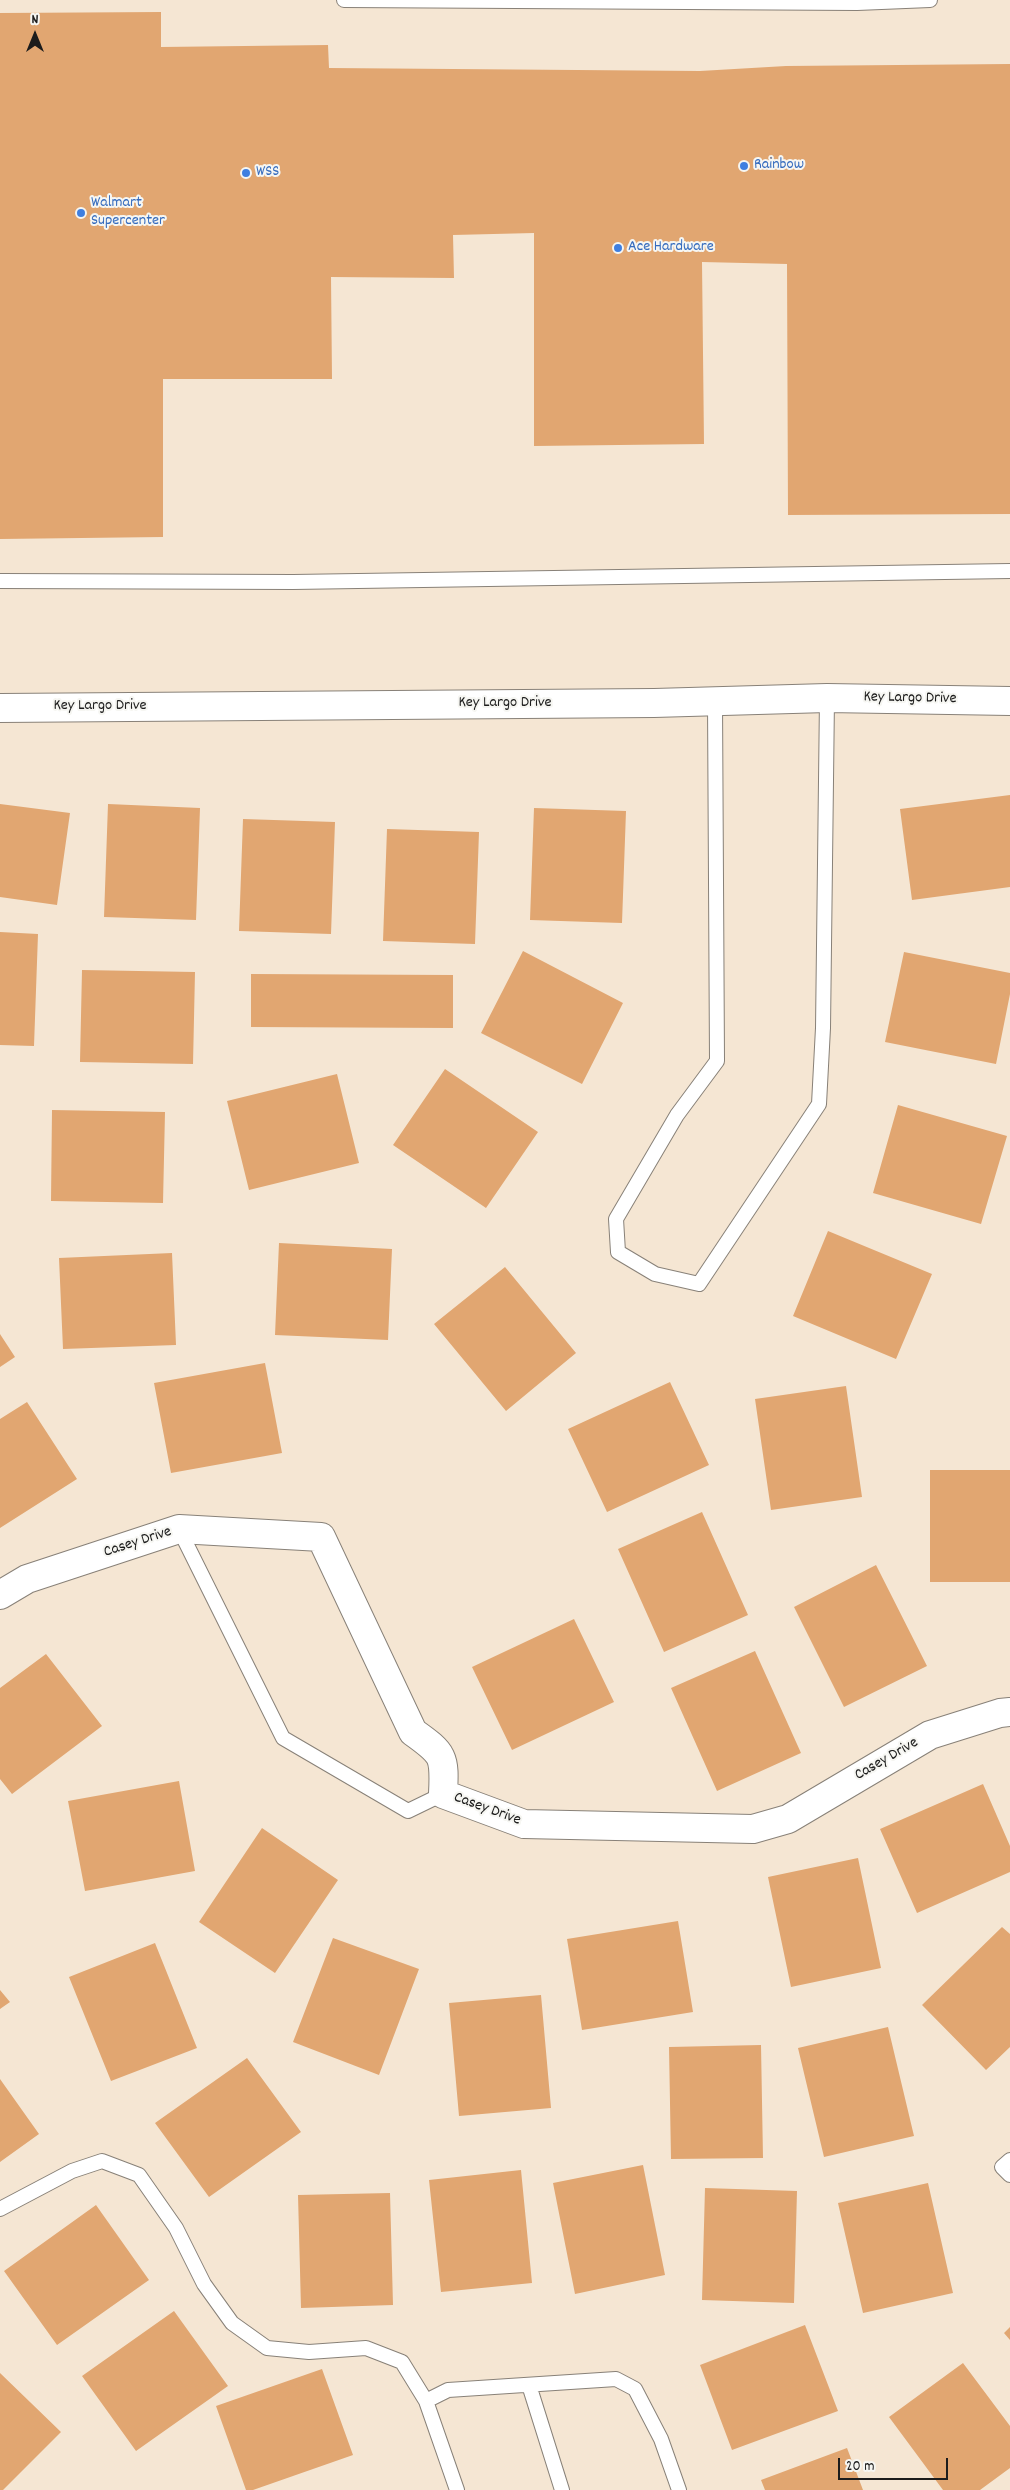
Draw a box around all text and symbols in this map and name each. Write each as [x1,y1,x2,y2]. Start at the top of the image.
north arrow [10,10,60,60]
text: N [32,10,38,30]
place label: Rainbow [754,156,804,176]
marker: Rainbow [738,160,750,172]
place label: WSS [256,163,279,183]
marker: WSS [240,167,252,179]
place label: Walmart Supercenter [91,194,165,232]
marker: Walmart Supercenter [75,207,87,219]
place label: Ace Hardware [628,238,714,258]
marker: Ace Hardware [612,242,624,254]
street label: Key Largo Drive [863,689,957,709]
street label: Key Largo Drive [458,694,552,714]
street label: Key Largo Drive [53,697,147,717]
street label: Casey Drive [102,1523,174,1563]
street label: Casey Drive [852,1734,922,1786]
street label: Casey Drive [451,1789,523,1831]
scale bar [840,2448,950,2480]
text: 20 m [846,2456,874,2478]

